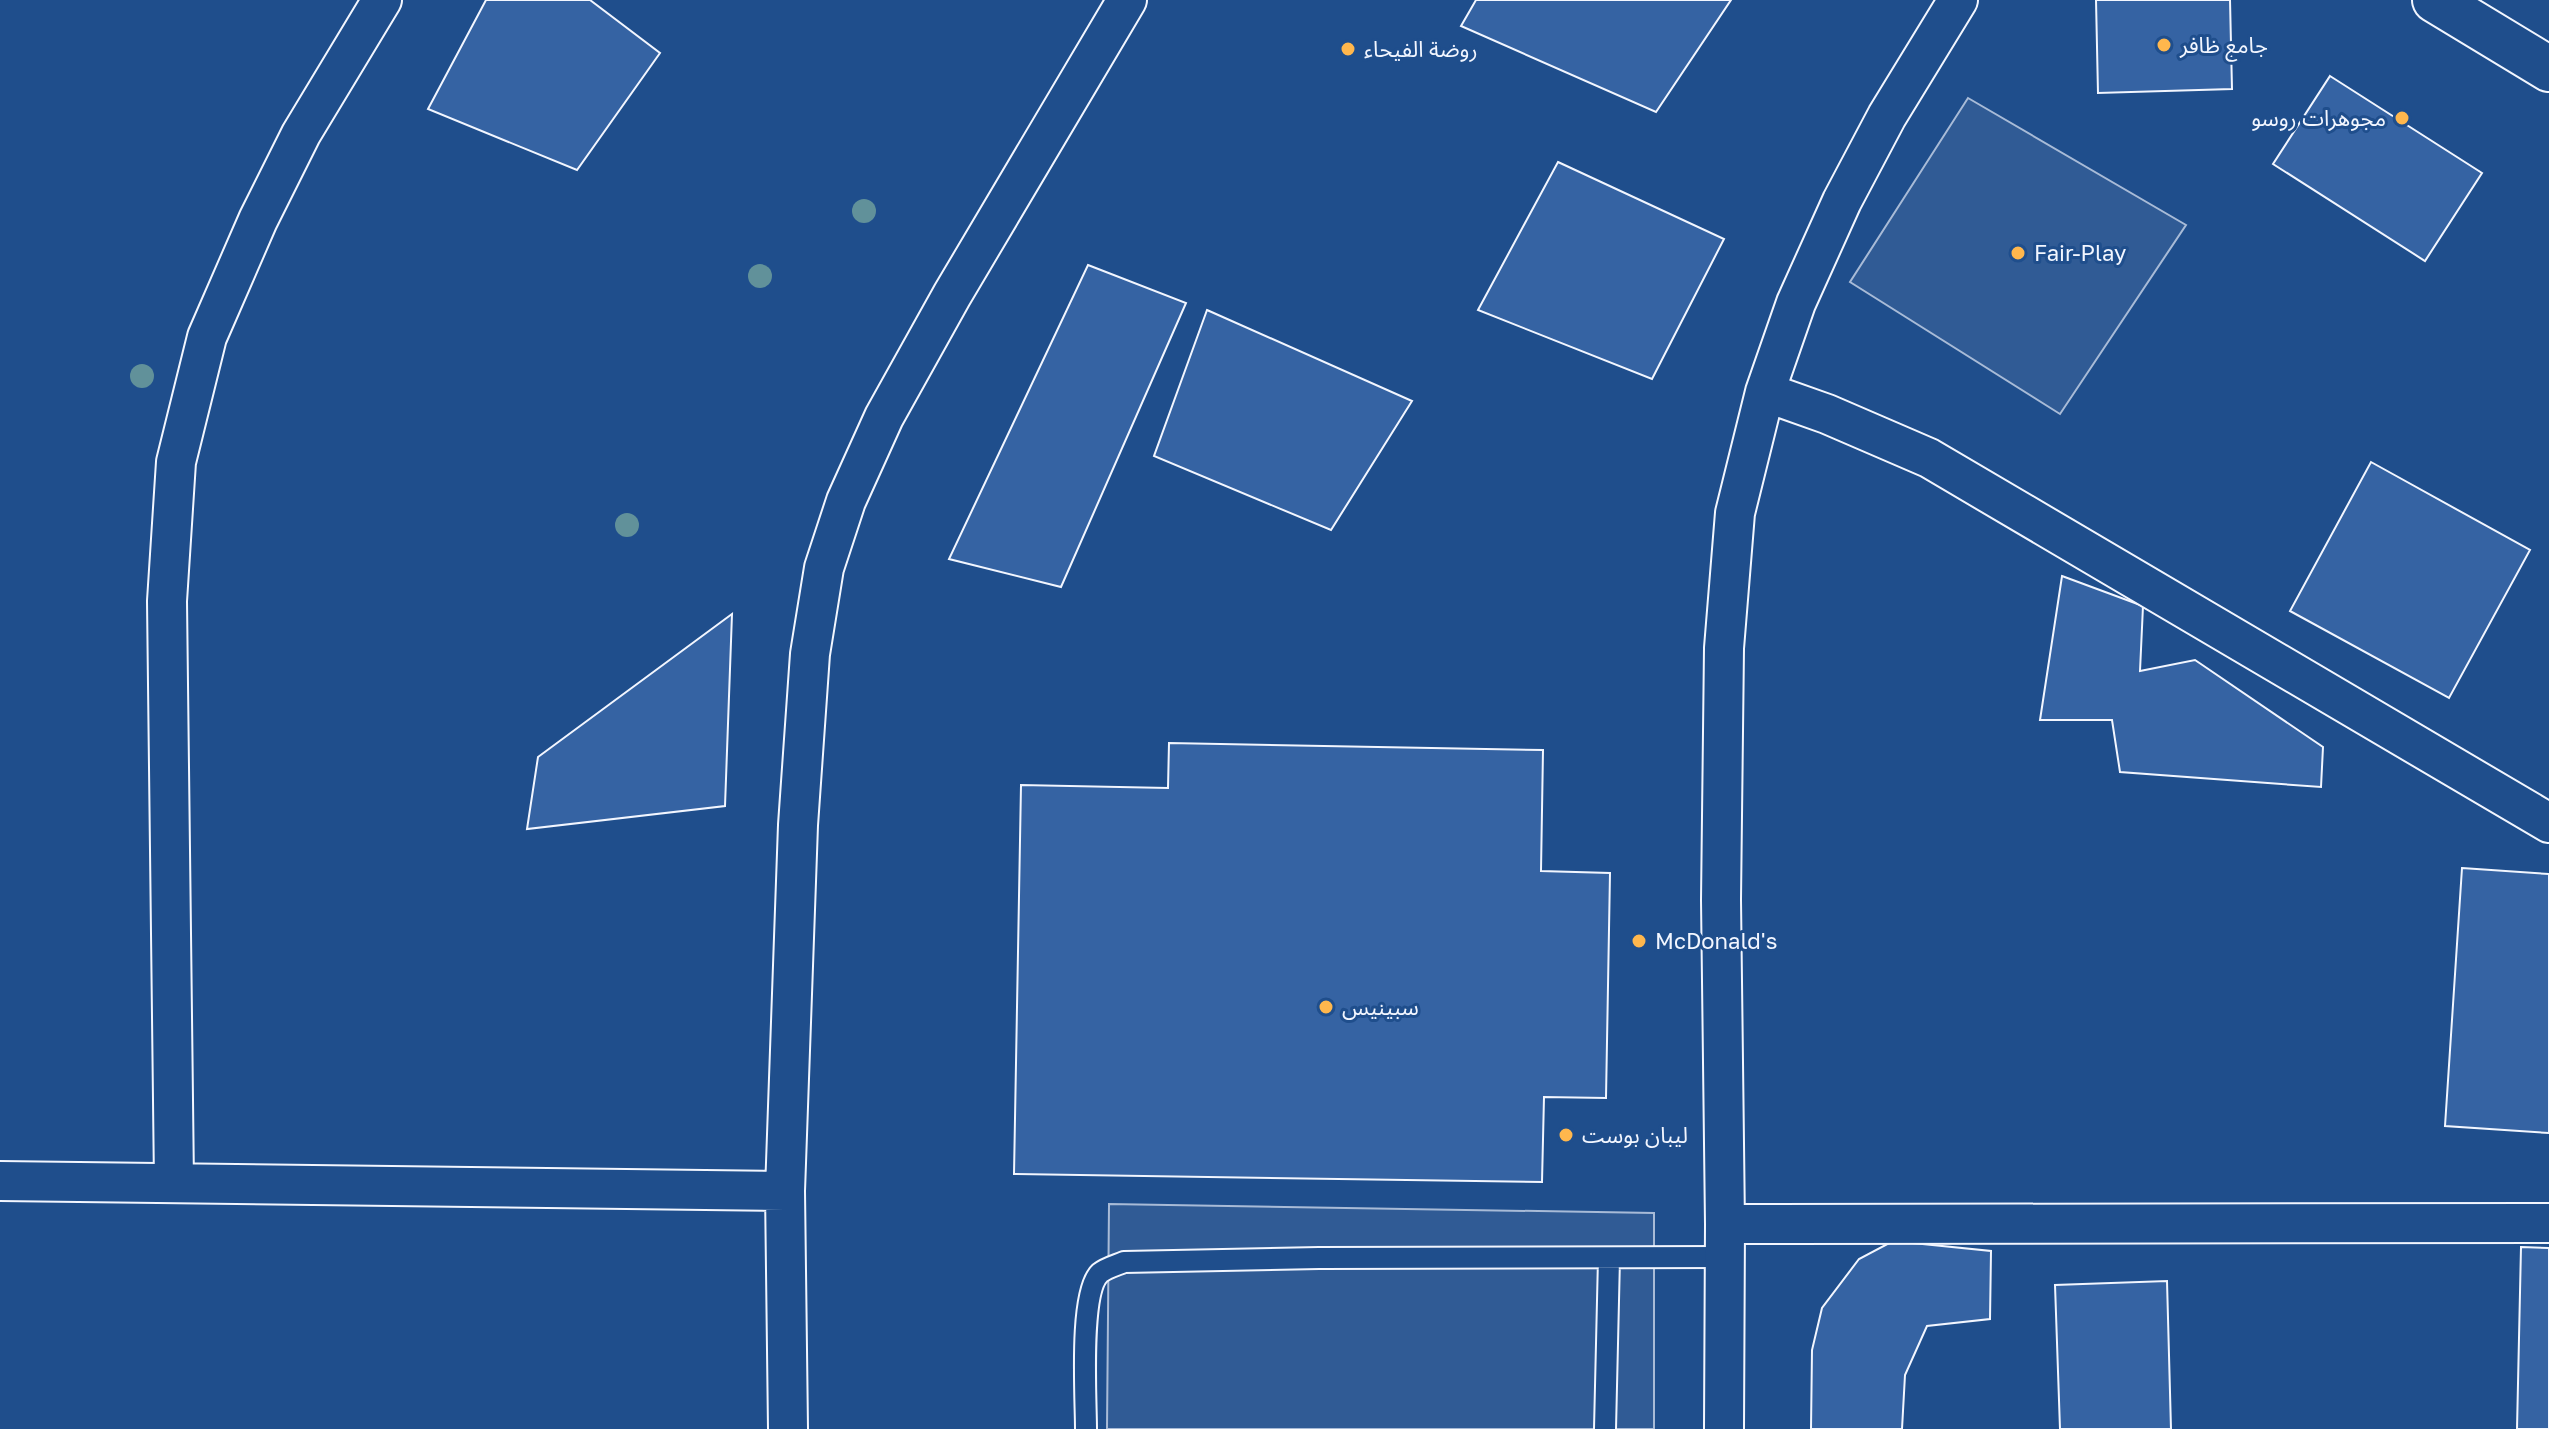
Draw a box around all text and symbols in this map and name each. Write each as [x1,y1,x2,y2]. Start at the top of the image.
place label: جامع ظافر [2179,31,2268,62]
place label: روضة الفيحاء [1364,35,1477,63]
marker: جامع ظافر [2155,36,2173,54]
marker: روضة الفيحاء [1339,40,1357,58]
place label: مجوهرات روسو [2251,104,2386,132]
marker: مجوهرات روسو [2393,109,2411,127]
place label: Fair-Play [2034,239,2126,266]
marker: Fair-Play [2009,244,2027,262]
place label: McDonald's [1655,927,1777,954]
marker: McDonald's [1630,932,1648,950]
place label: سبينيس [1342,993,1419,1020]
marker: سبينيس [1317,998,1335,1016]
place label: ليبان بوست [1582,1121,1688,1148]
marker: ليبان بوست [1557,1126,1575,1144]

